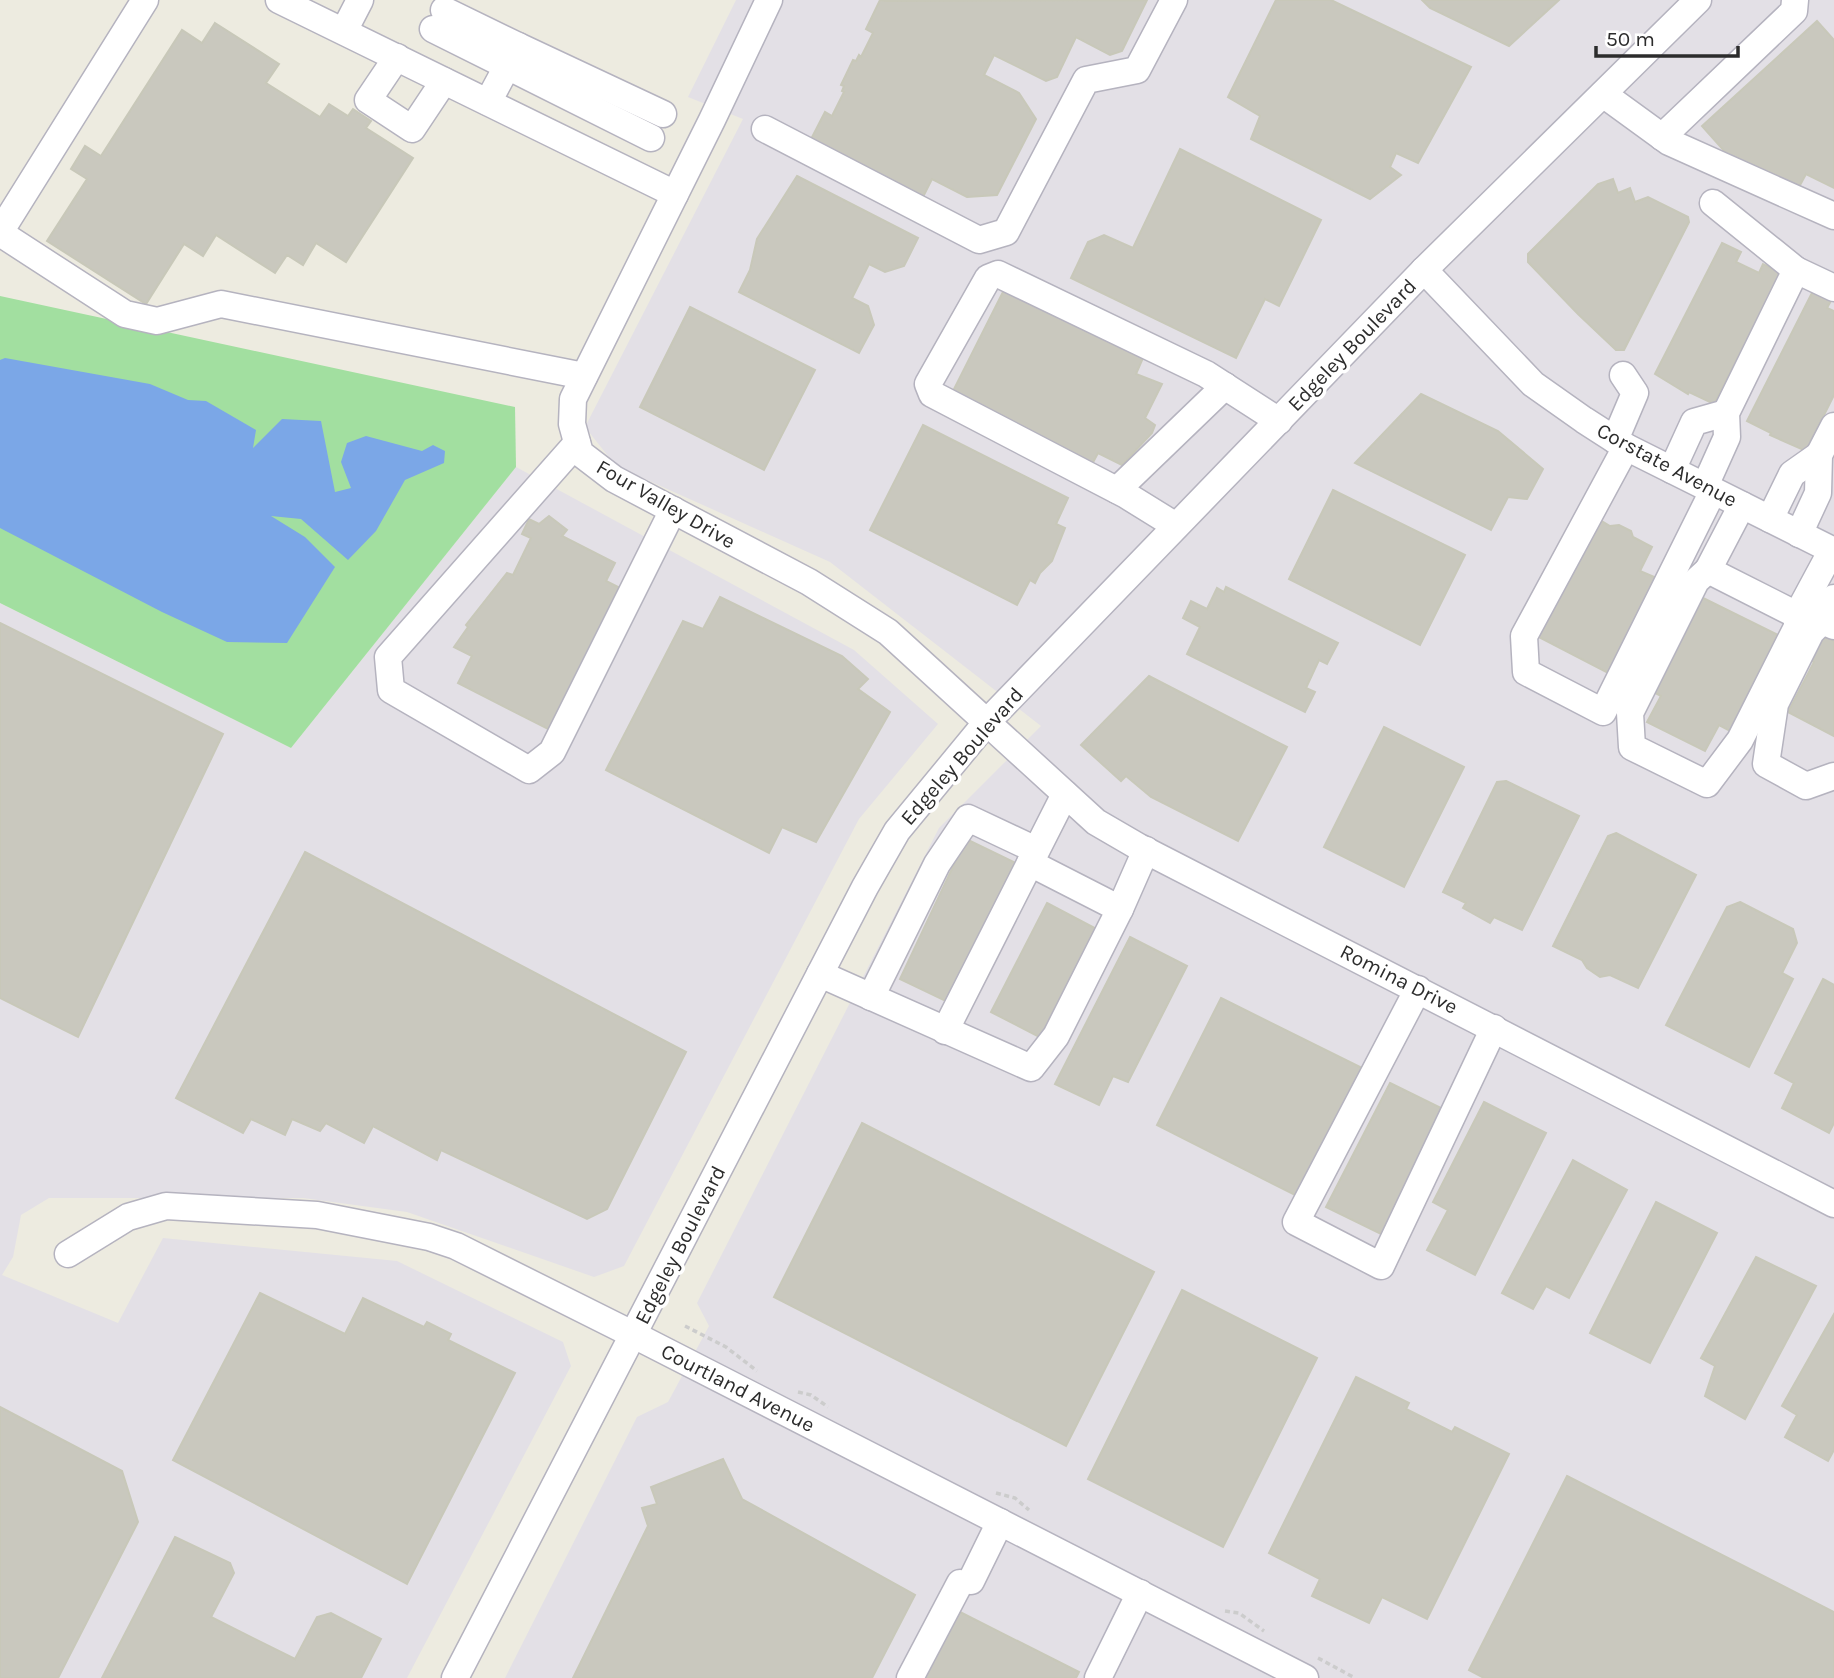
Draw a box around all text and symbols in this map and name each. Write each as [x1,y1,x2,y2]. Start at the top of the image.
scale bar [1596,14,1738,58]
text: 50 m [1606,27,1655,51]
street label: Edgeley Boulevard [1283,274,1421,416]
street label: Corstate Avenue [1593,418,1741,512]
street label: Four Valley Drive [592,455,740,553]
street label: Edgeley Boulevard [896,682,1028,830]
street label: Romina Drive [1336,939,1462,1019]
street label: Edgeley Boulevard [630,1162,730,1328]
street label: Courtland Avenue [657,1339,819,1437]

